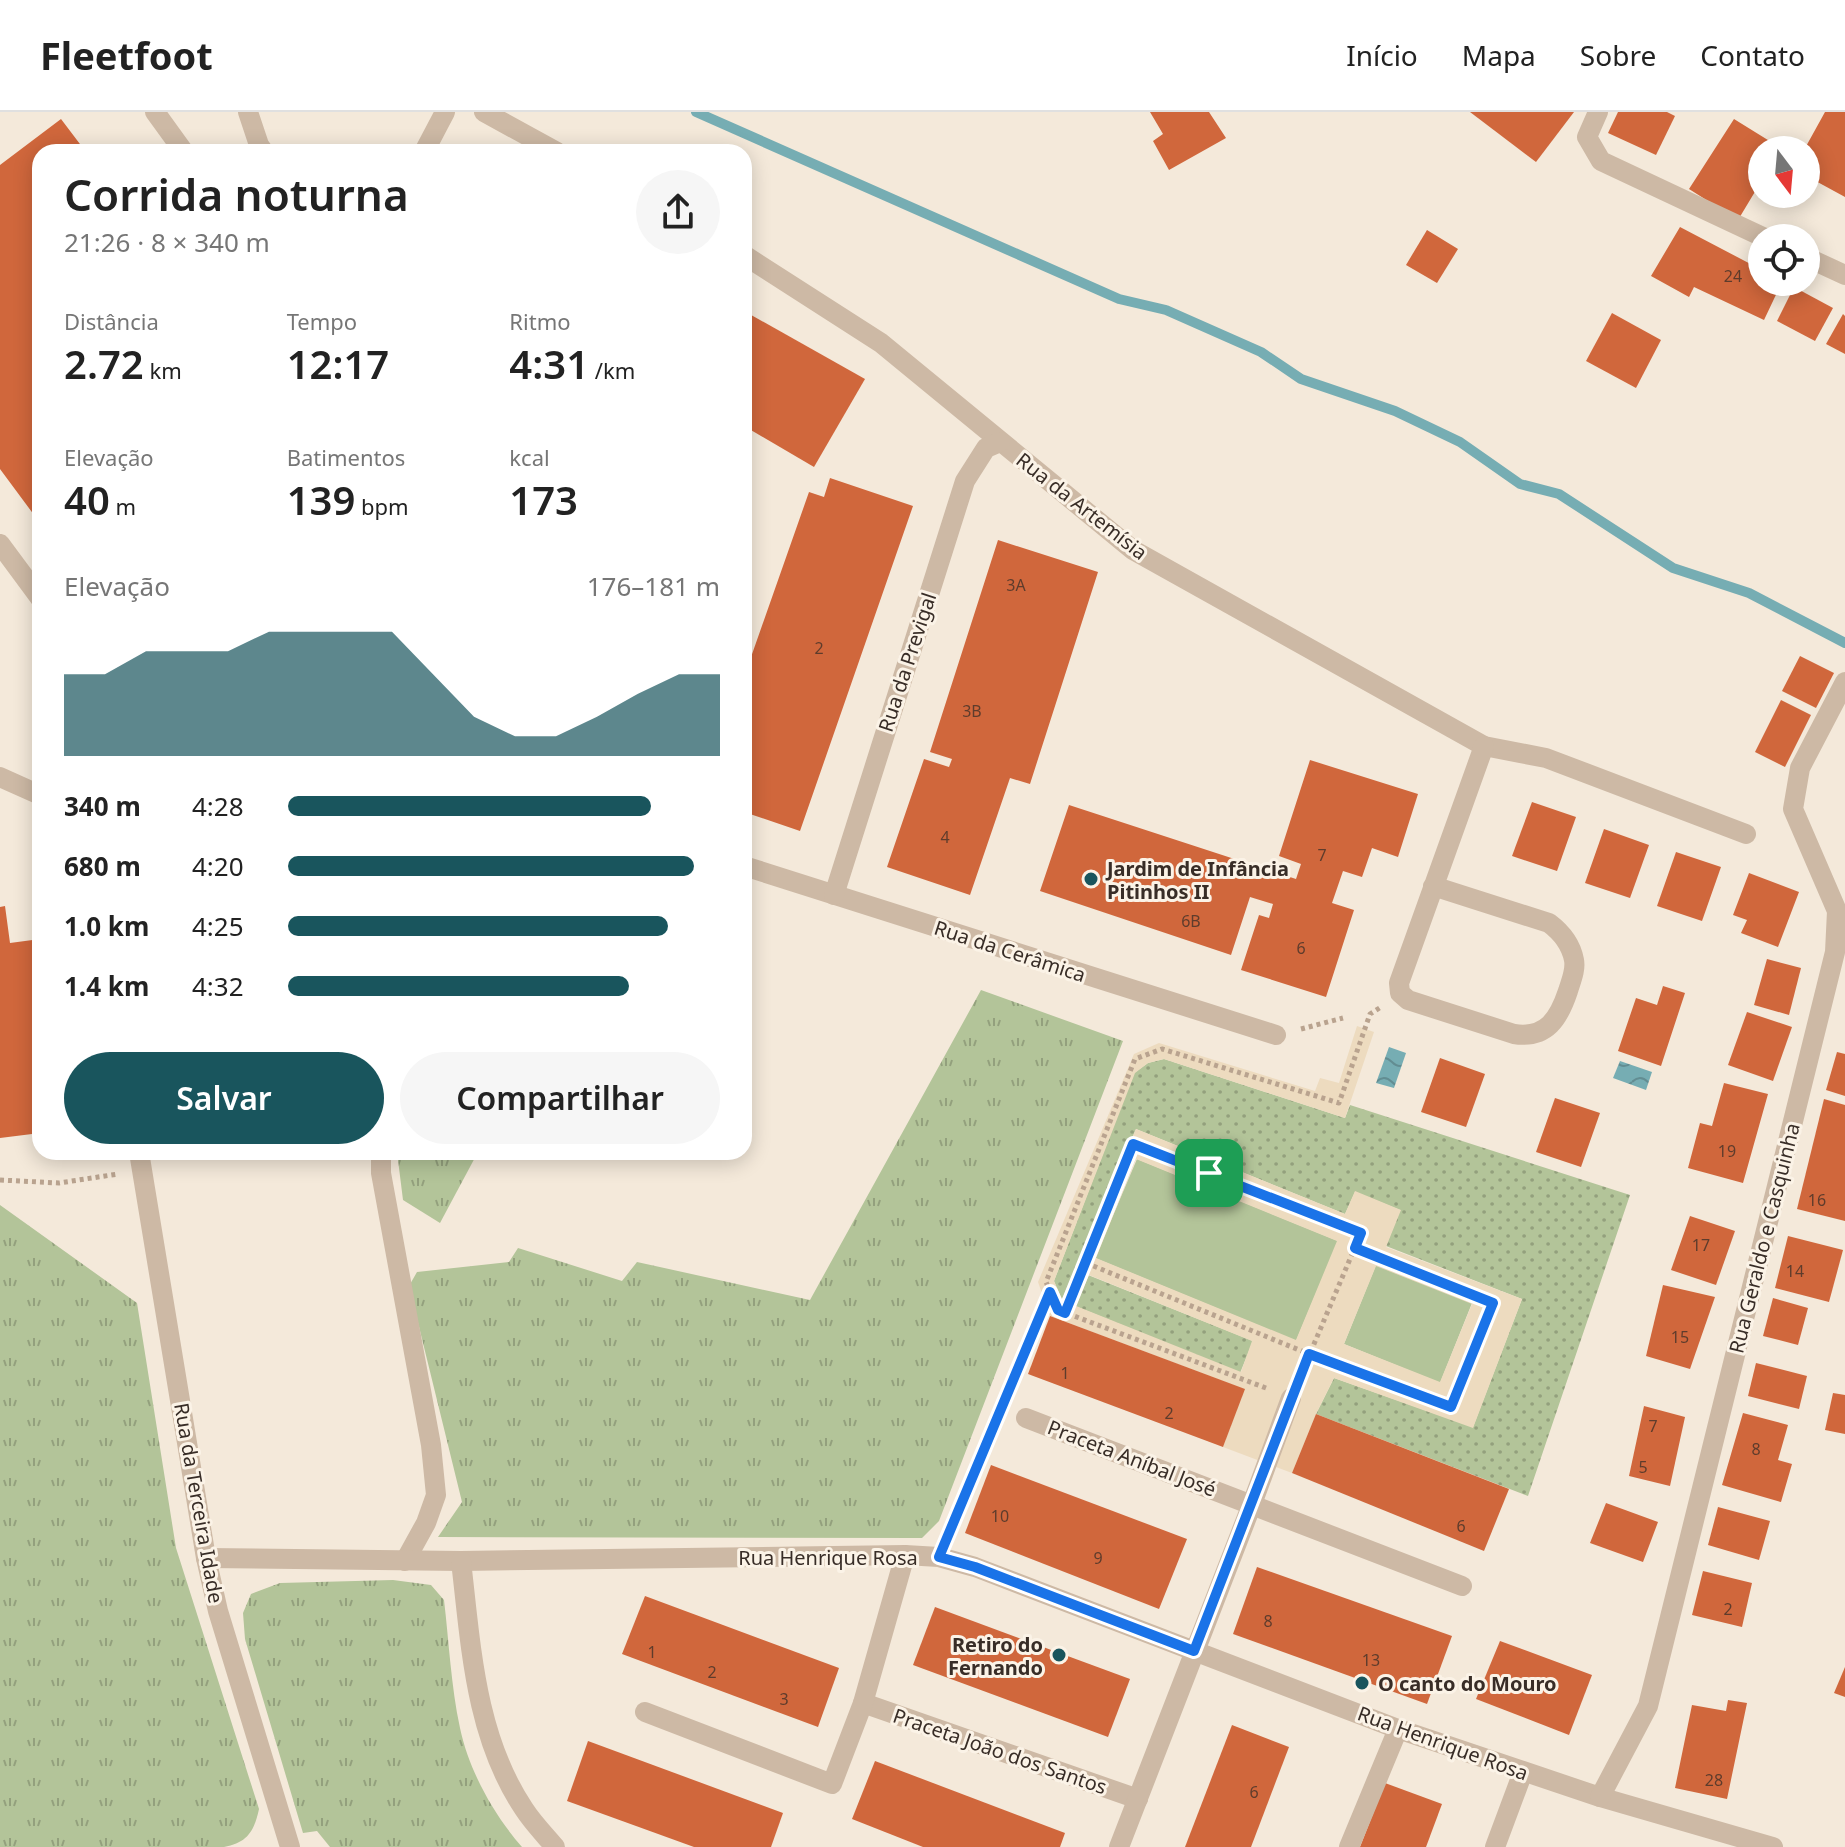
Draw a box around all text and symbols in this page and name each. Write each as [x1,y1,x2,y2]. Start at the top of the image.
text: Fleetfoot [40,29,213,81]
text: Início [1346,36,1418,74]
text: Mapa [1462,36,1536,74]
text: Sobre [1580,36,1656,74]
text: Contato [1700,36,1805,74]
north arrow [1748,136,1820,208]
map controls [1748,136,1820,296]
text: Corrida noturna [64,164,409,224]
button: share [636,170,720,254]
text: 21:26 · 8 × 340 m [64,224,270,260]
button: locate [1748,224,1820,296]
house number: 24 [1724,265,1742,287]
text: Distância [64,306,159,336]
text: Tempo [287,306,357,336]
text: Ritmo [509,306,571,336]
text: 2.72 [64,336,144,391]
text: 12:17 [287,336,389,391]
text: 4:31 [509,336,589,391]
text: km [144,355,182,385]
text: /km [589,355,635,385]
text: Elevação [64,442,154,472]
text: Batimentos [287,442,405,472]
text: kcal [509,442,550,472]
street label: Rua da Artemísia [1011,446,1153,566]
text: 40 [64,472,110,527]
text: 139 [287,472,355,527]
text: 173 [509,472,578,527]
text: m [110,491,136,521]
text: bpm [355,491,409,521]
text: Elevação [64,568,170,604]
text: 176–181 m [587,568,720,604]
house number: 3A [1006,574,1026,596]
street label: Rua da Previgal [872,589,942,735]
house number: 2 [814,637,824,659]
house number: 3B [962,700,982,722]
text: 340 m [64,788,141,824]
text: 4:28 [192,788,244,824]
house number: 4 [940,826,950,848]
house number: 7 [1317,844,1327,866]
text: 680 m [64,848,141,884]
text: 4:20 [192,848,244,884]
place label: Jardim de Infância Pitinhos II [1105,855,1289,905]
marker: Jardim de Infância Pitinhos II [1082,870,1100,888]
text: 1.0 km [64,908,149,944]
text: 4:25 [192,908,244,944]
house number: 6B [1181,910,1201,932]
street label: Rua da Cerâmica [931,914,1089,988]
house number: 6 [1296,937,1306,959]
text: 1.4 km [64,968,149,1004]
text: 4:32 [192,968,244,1004]
button: Salvar [64,1052,384,1144]
button: Compartilhar [400,1052,720,1144]
street label: Rua Geraldo e Casquinha [1722,1120,1806,1356]
pin [1175,1139,1243,1207]
house number: 19 [1718,1140,1736,1162]
icon: arrive [1187,1151,1231,1195]
house number: 16 [1808,1189,1826,1211]
house number: 17 [1692,1234,1710,1256]
house number: 14 [1786,1260,1804,1282]
house number: 15 [1671,1326,1689,1348]
house number: 1 [1060,1362,1070,1384]
street label: Rua da Terceira Idade [168,1401,230,1605]
house number: 2 [1164,1402,1174,1424]
street label: Praceta Aníbal José [1044,1413,1220,1503]
house number: 7 [1648,1415,1658,1437]
house number: 8 [1751,1438,1761,1460]
house number: 5 [1638,1456,1648,1478]
house number: 10 [991,1505,1009,1527]
house number: 6 [1456,1515,1466,1537]
street label: Rua Henrique Rosa [738,1544,918,1571]
house number: 9 [1093,1547,1103,1569]
house number: 2 [1723,1598,1733,1620]
house number: 8 [1263,1610,1273,1632]
place label: Retiro do Fernando [948,1631,1043,1681]
house number: 1 [647,1641,657,1663]
marker: Retiro do Fernando [1050,1646,1068,1664]
house number: 13 [1362,1649,1380,1671]
house number: 2 [707,1661,717,1683]
place label: O canto do Mouro [1378,1670,1556,1697]
marker: O canto do Mouro [1353,1674,1371,1692]
house number: 3 [779,1688,789,1710]
street label: Rua Henrique Rosa [1354,1700,1532,1786]
street label: Praceta João dos Santos [890,1702,1110,1800]
house number: 28 [1705,1769,1723,1791]
house number: 6 [1249,1781,1259,1803]

